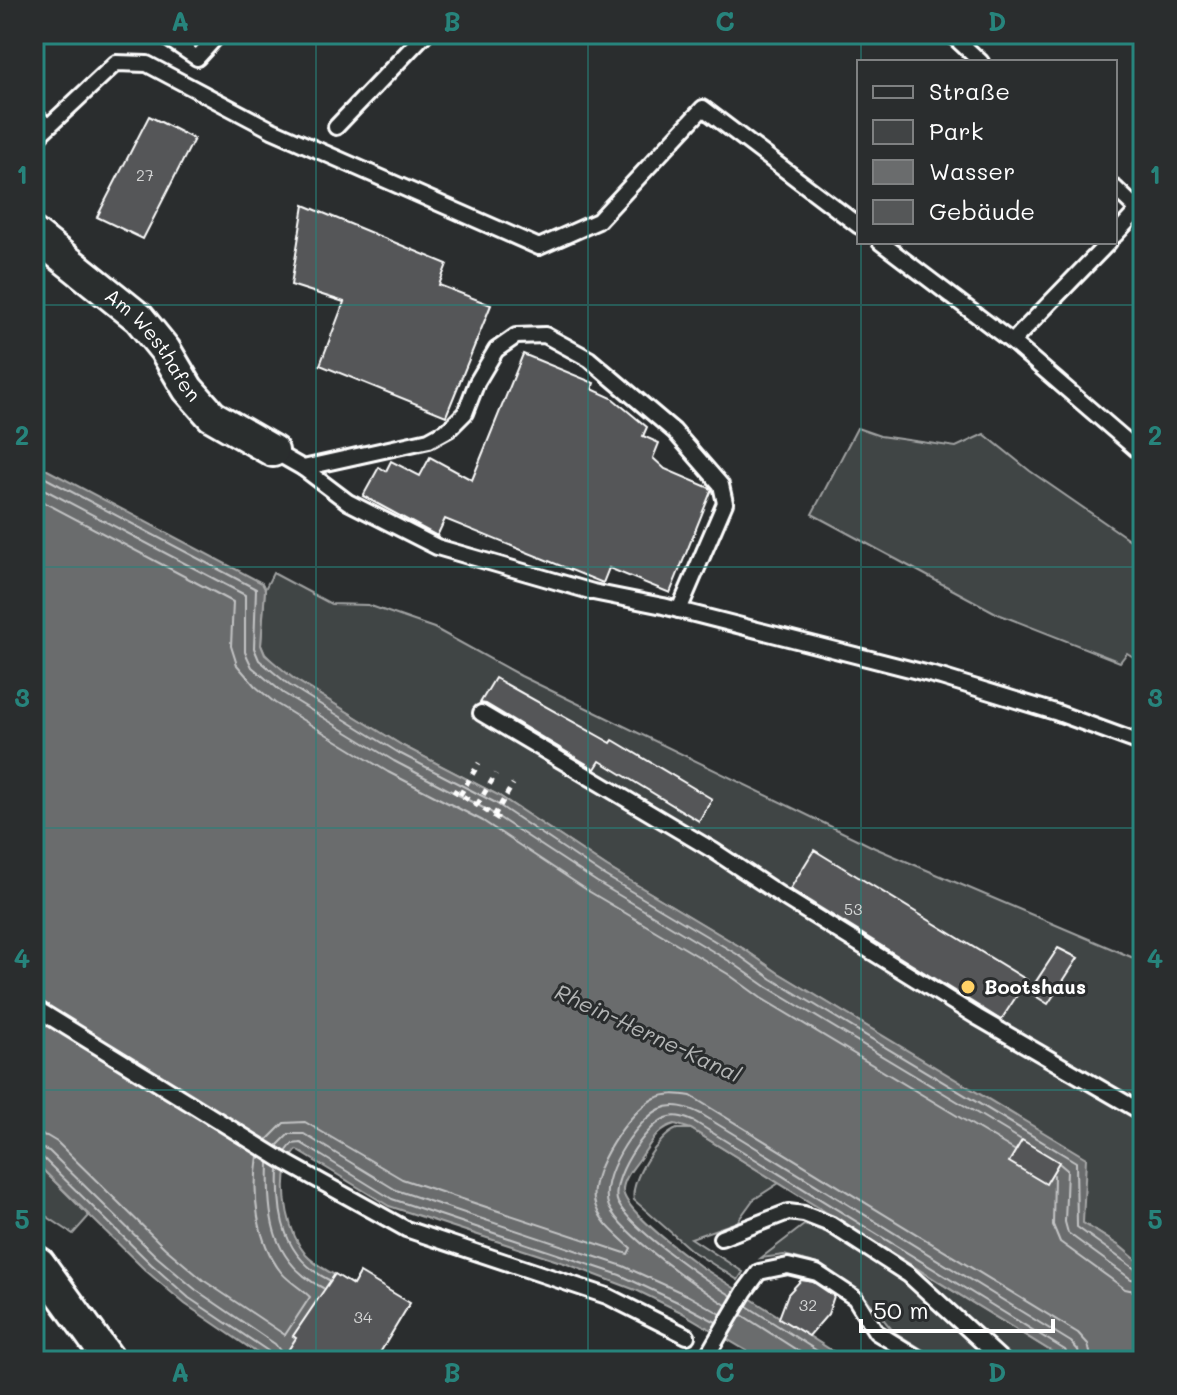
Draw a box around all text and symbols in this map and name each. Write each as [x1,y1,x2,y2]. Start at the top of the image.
text: A [171,4,189,38]
text: B [443,4,461,38]
text: C [715,4,735,38]
text: D [988,4,1006,38]
legend [857,60,1117,244]
text: Straße [929,75,1010,106]
text: Park [929,115,983,146]
text: Wasser [929,155,1015,186]
text: 1 [16,157,28,191]
text: 1 [1149,157,1161,191]
house number: 27 [136,164,154,185]
text: Gebäude [929,195,1035,226]
street label: Am Westhafen [100,282,207,407]
text: 2 [15,418,29,452]
text: 2 [1148,418,1162,452]
text: 3 [14,680,30,714]
text: 3 [1147,680,1163,714]
house number: 53 [844,898,862,919]
text: 4 [14,941,30,975]
text: 4 [1147,941,1163,975]
place label: Bootshaus [984,973,1086,999]
water label: Rhein-Herne-Kanal [550,977,746,1089]
marker: Bootshaus [959,978,977,996]
text: 5 [14,1202,30,1236]
text: 5 [1147,1202,1163,1236]
scale bar [861,1283,1053,1333]
house number: 32 [799,1294,817,1315]
text: 50 m [873,1294,929,1325]
house number: 34 [354,1306,373,1327]
text: A [171,1355,189,1389]
text: B [443,1355,461,1389]
text: C [715,1355,735,1389]
text: D [988,1355,1006,1389]

